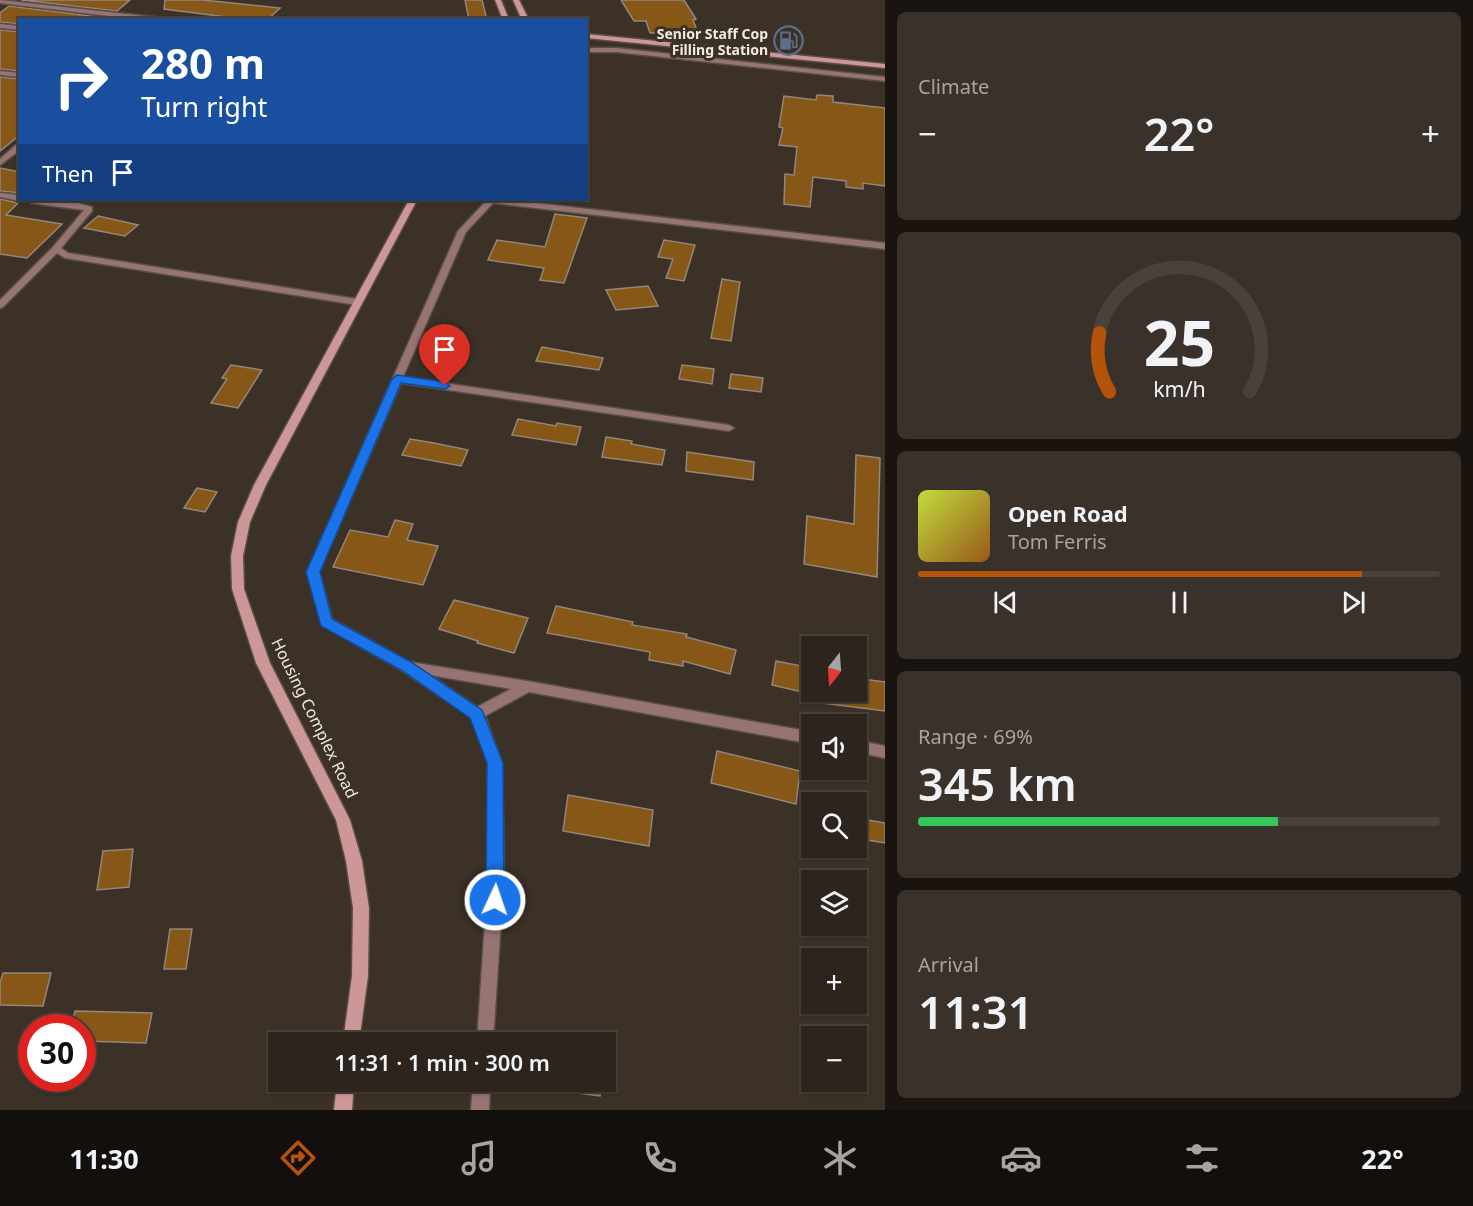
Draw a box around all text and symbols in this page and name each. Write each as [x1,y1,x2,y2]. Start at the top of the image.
place label: Senior Staff Cop Filling Station [657,24,768,59]
fuel station icon: Senior Staff Cop Filling Station [773,25,805,57]
text: 280 m [141,34,265,91]
icon: right [42,42,120,120]
text: Climate [918,73,989,100]
text: Turn right [141,88,267,125]
text: 22° [1144,103,1214,164]
text: − [918,111,937,156]
text: + [1421,111,1440,156]
icon: arrive [106,156,139,189]
text: Then [42,158,94,188]
text: 25 [1143,300,1215,385]
pin [419,324,470,386]
icon: arrive [428,333,461,366]
text: km/h [1153,375,1205,404]
text: Open Road [1008,498,1128,528]
text: Tom Ferris [1008,528,1107,555]
icon: previous [989,586,1022,619]
icon: pause [1163,586,1196,619]
icon: next [1337,586,1370,619]
street label: Housing Complex Road [267,634,363,802]
north arrow [801,636,867,702]
map controls [801,636,867,1092]
button: sound [801,714,867,780]
text: Range · 69% [918,723,1033,750]
text: 345 km [918,753,1077,814]
button: search [801,792,867,858]
position arrow [463,868,527,932]
button: layers [801,870,867,936]
button: + [801,948,867,1014]
text: Arrival [918,951,979,978]
text: 11:31 [918,981,1033,1042]
speed limit sign: 30 [18,1014,96,1092]
button: − [801,1026,867,1092]
text: 11:31 · 1 min · 300 m [334,1047,550,1077]
icon: directions [277,1137,319,1179]
icon: music [458,1137,500,1179]
icon: phone [639,1137,681,1179]
icon: climate [819,1137,861,1179]
icon: car [1000,1137,1042,1179]
icon: filters [1181,1137,1223,1179]
text: 11:30 [69,1140,139,1177]
text: 22° [1361,1140,1404,1177]

